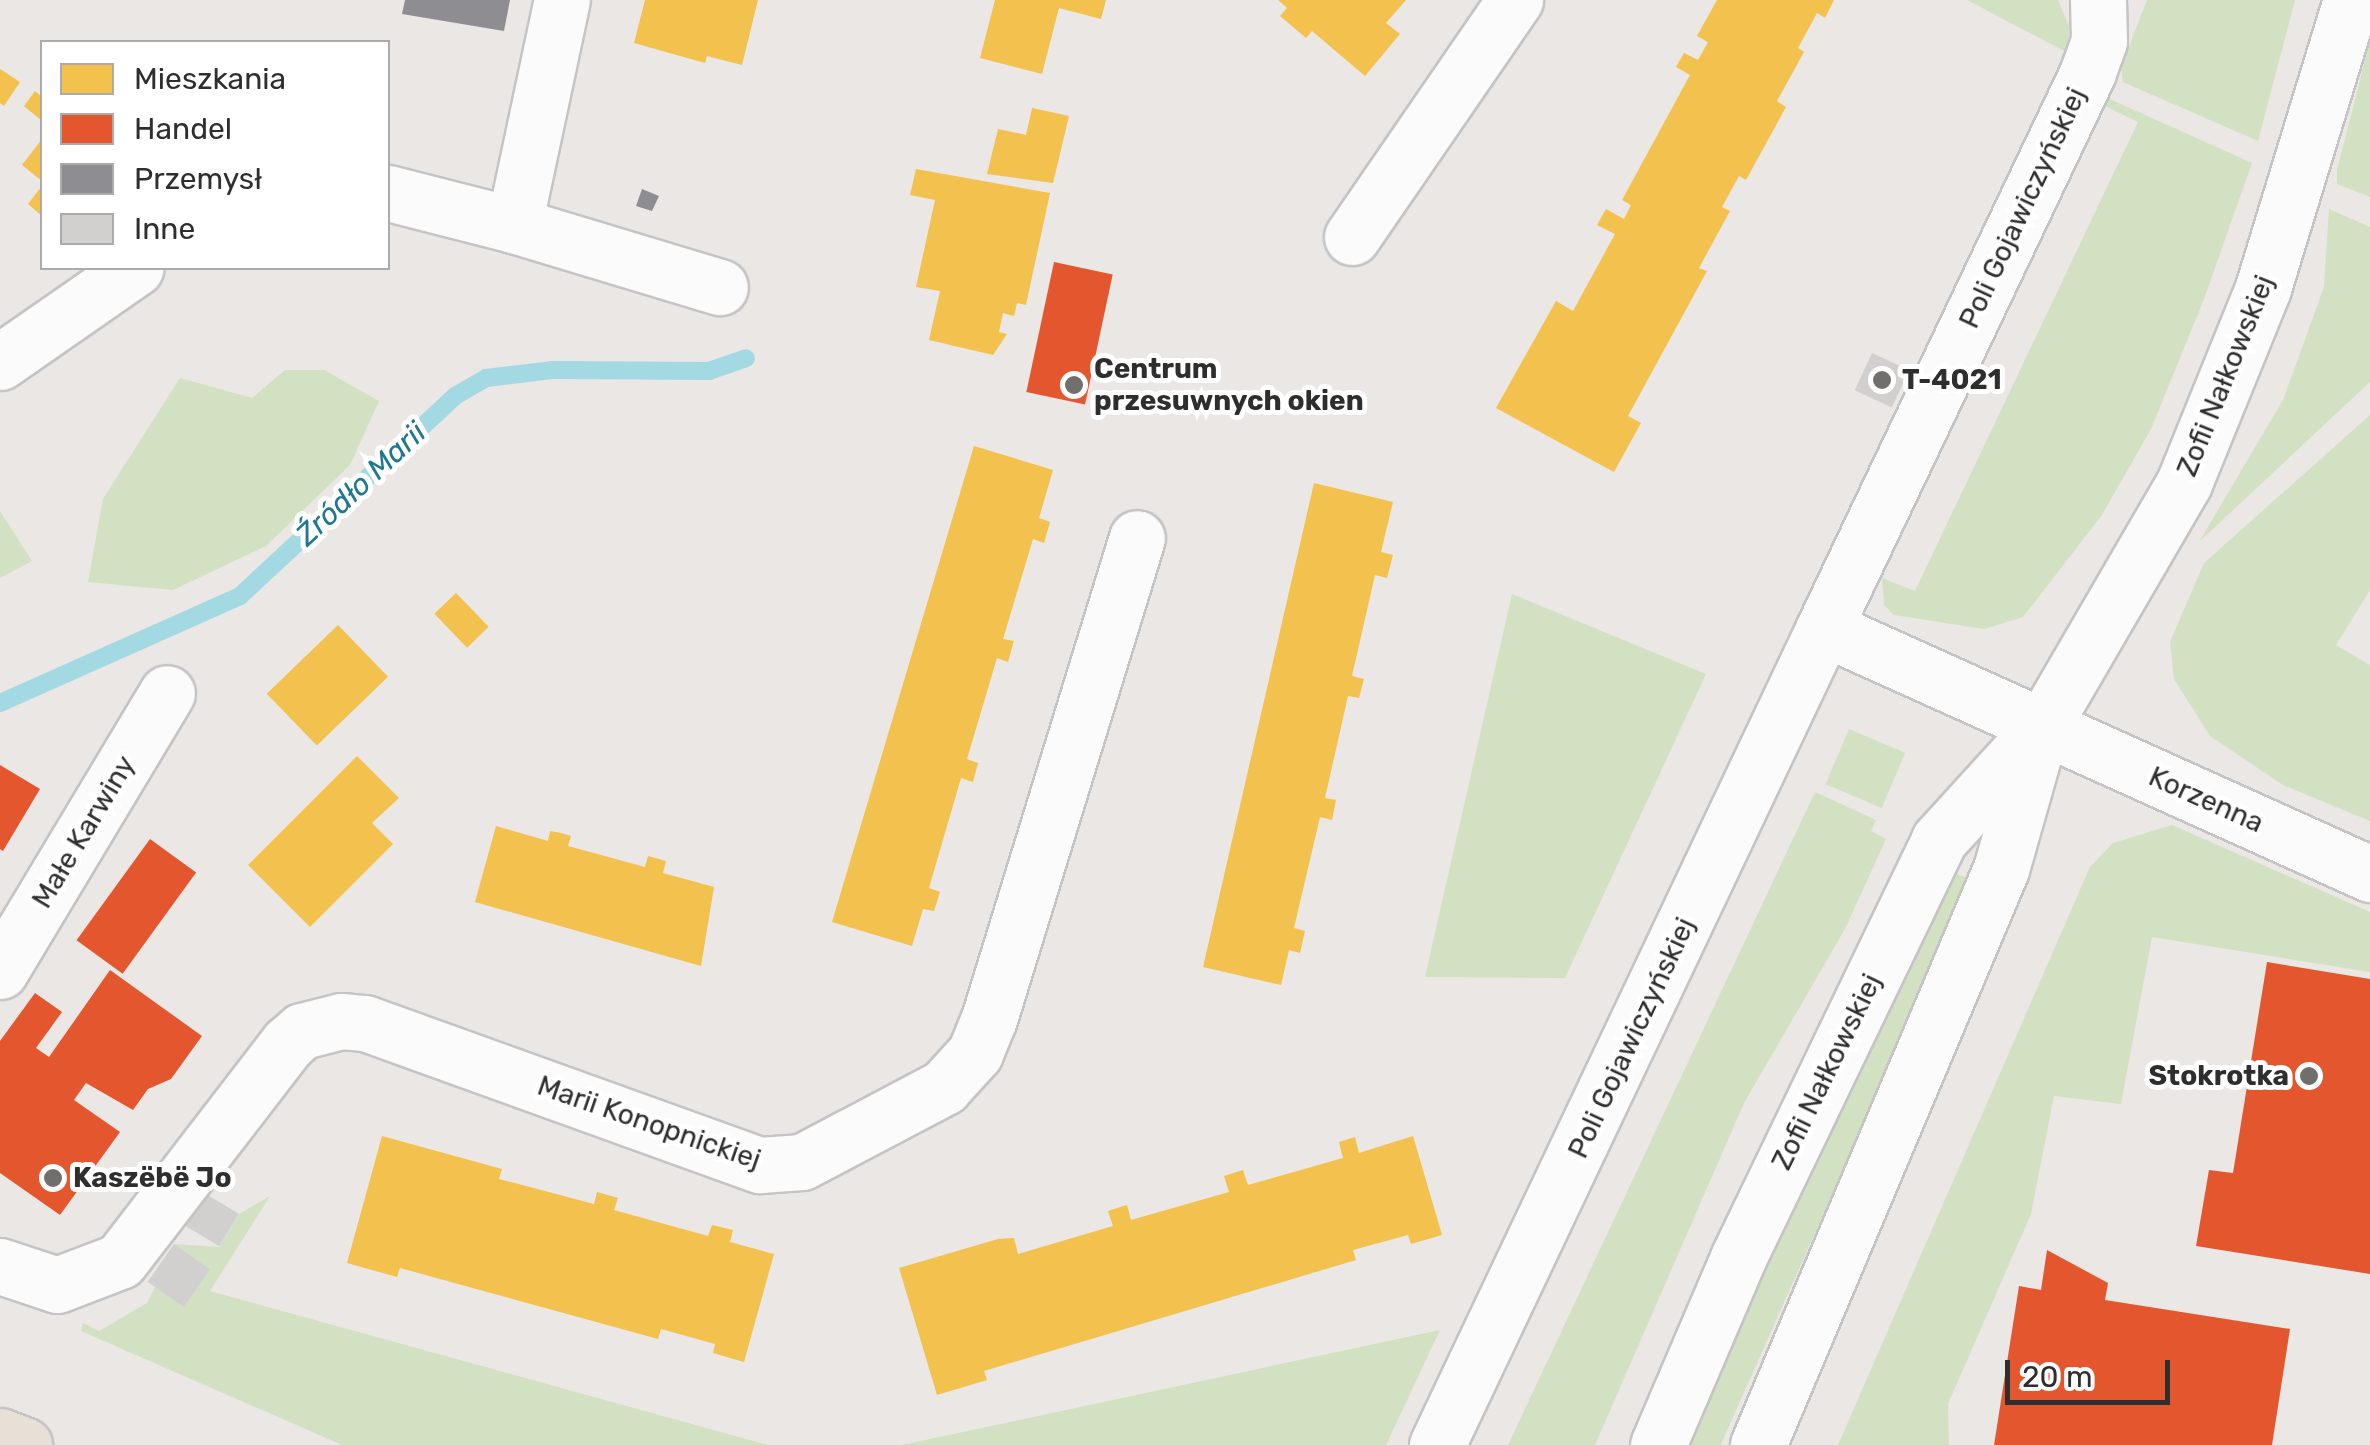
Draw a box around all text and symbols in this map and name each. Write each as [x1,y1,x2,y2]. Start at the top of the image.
legend [40,40,390,270]
text: Mieszkania [134,61,286,97]
street label: Poli Gojawiczyńskiej [1953,82,2093,334]
text: Handel [134,111,232,147]
text: Przemysł [134,161,262,197]
text: Inne [134,211,195,247]
street label: Zofii Nałkowskiej [2170,271,2282,481]
place label: Centrum przesuwnych okien [1094,352,1364,418]
place label: T-4021 [1902,363,2002,397]
marker: T-4021 [1871,369,1893,391]
marker: Centrum przesuwnych okien [1063,374,1085,396]
water label: Źródło Marii [289,415,433,553]
street label: Małe Karwiny [25,750,143,914]
street label: Korzenna [2144,760,2268,840]
street label: Poli Gojawiczyńskiej [1562,912,1702,1164]
street label: Zofii Nałkowskiej [1765,969,1889,1175]
place label: Stokrotka [2149,1059,2289,1093]
marker: Stokrotka [2298,1065,2320,1087]
street label: Marii Konopnickiej [533,1069,765,1177]
place label: Kaszëbë Jo [73,1161,232,1195]
marker: Kaszëbë Jo [42,1167,64,1189]
scale bar [2010,1340,2175,1402]
text: 20 m [2022,1359,2093,1395]

